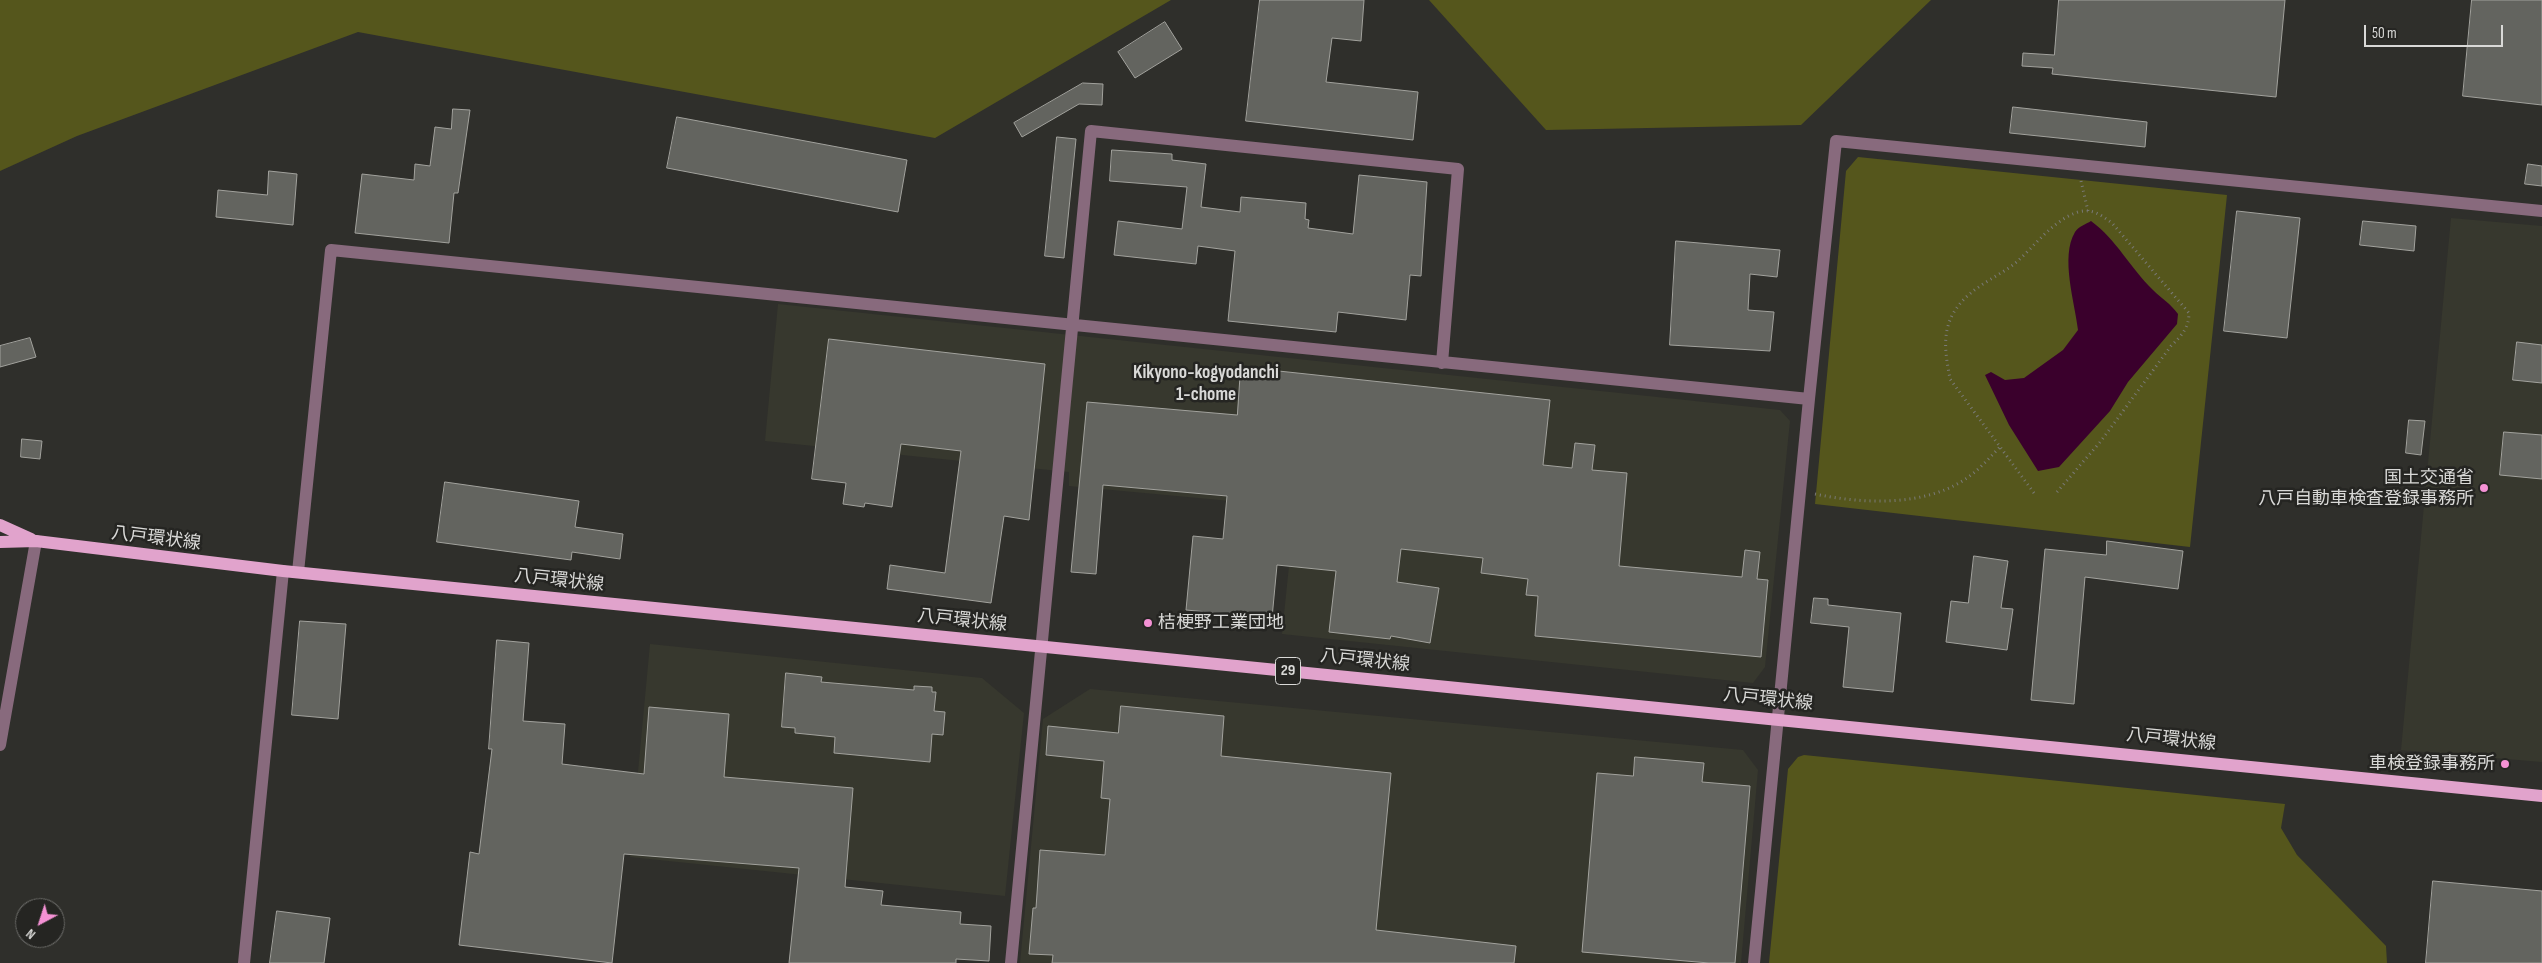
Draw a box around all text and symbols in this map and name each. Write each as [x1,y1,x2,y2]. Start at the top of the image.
scale bar [2367,15,2506,47]
text: 50 m [2372,24,2397,43]
district label: Kikyono-kogyodanchi 1-chome [1133,362,1279,406]
place label: 国土交通省 八戸自動車検査登録事務所 [2258,467,2474,509]
marker: 国土交通省 八戸自動車検査登録事務所 [2478,482,2490,494]
street label: 八戸環状線 [110,523,202,555]
street label: 八戸環状線 [513,566,605,596]
street label: 八戸環状線 [916,606,1008,636]
place label: 桔梗野工業団地 [1158,612,1284,634]
marker: 桔梗野工業団地 [1142,617,1154,629]
street label: 八戸環状線 [1319,646,1411,676]
road number: 29 [1276,658,1300,684]
street label: 八戸環状線 [1722,685,1814,715]
street label: 八戸環状線 [2125,725,2217,755]
place label: 車検登録事務所 [2369,753,2495,775]
marker: 車検登録事務所 [2499,758,2511,770]
north arrow [15,898,65,948]
text: N [22,925,39,943]

